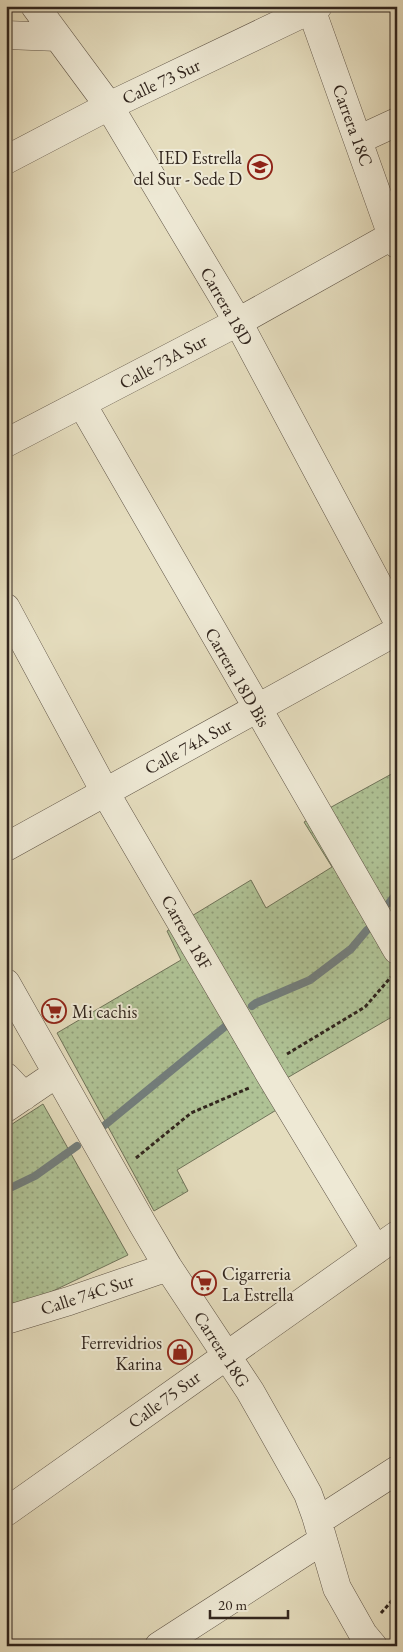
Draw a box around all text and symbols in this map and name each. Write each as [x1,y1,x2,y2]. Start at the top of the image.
street label: Calle 73 Sur [118,53,204,109]
street label: Carrera 18C [328,81,378,169]
place label: IED Estrella del Sur - Sede D [133,146,243,190]
school or university icon: IED Estrella del Sur - Sede D [247,154,273,180]
street label: Carrera 18D [195,263,259,349]
street label: Calle 73A Sur [115,328,211,394]
street label: Carrera 18D Bis [200,623,276,731]
street label: Calle 74A Sur [140,713,236,779]
street label: Carrera 18F [156,891,218,973]
supermarket icon: Mi cachis [41,998,67,1024]
place label: Mi cachis [72,1000,137,1023]
place label: Cigarreria La Estrella [222,1262,295,1306]
street label: Calle 74C Sur [37,1268,137,1320]
supermarket icon: Cigarreria La Estrella [191,1270,217,1296]
street label: Carrera 18G [189,1307,255,1391]
place label: Ferrevidrios Karina [81,1331,163,1375]
shop icon: Ferrevidrios Karina [167,1339,193,1365]
street label: Calle 75 Sur [123,1365,205,1433]
scale bar [210,1587,288,1619]
text: 20 m [218,1595,247,1614]

